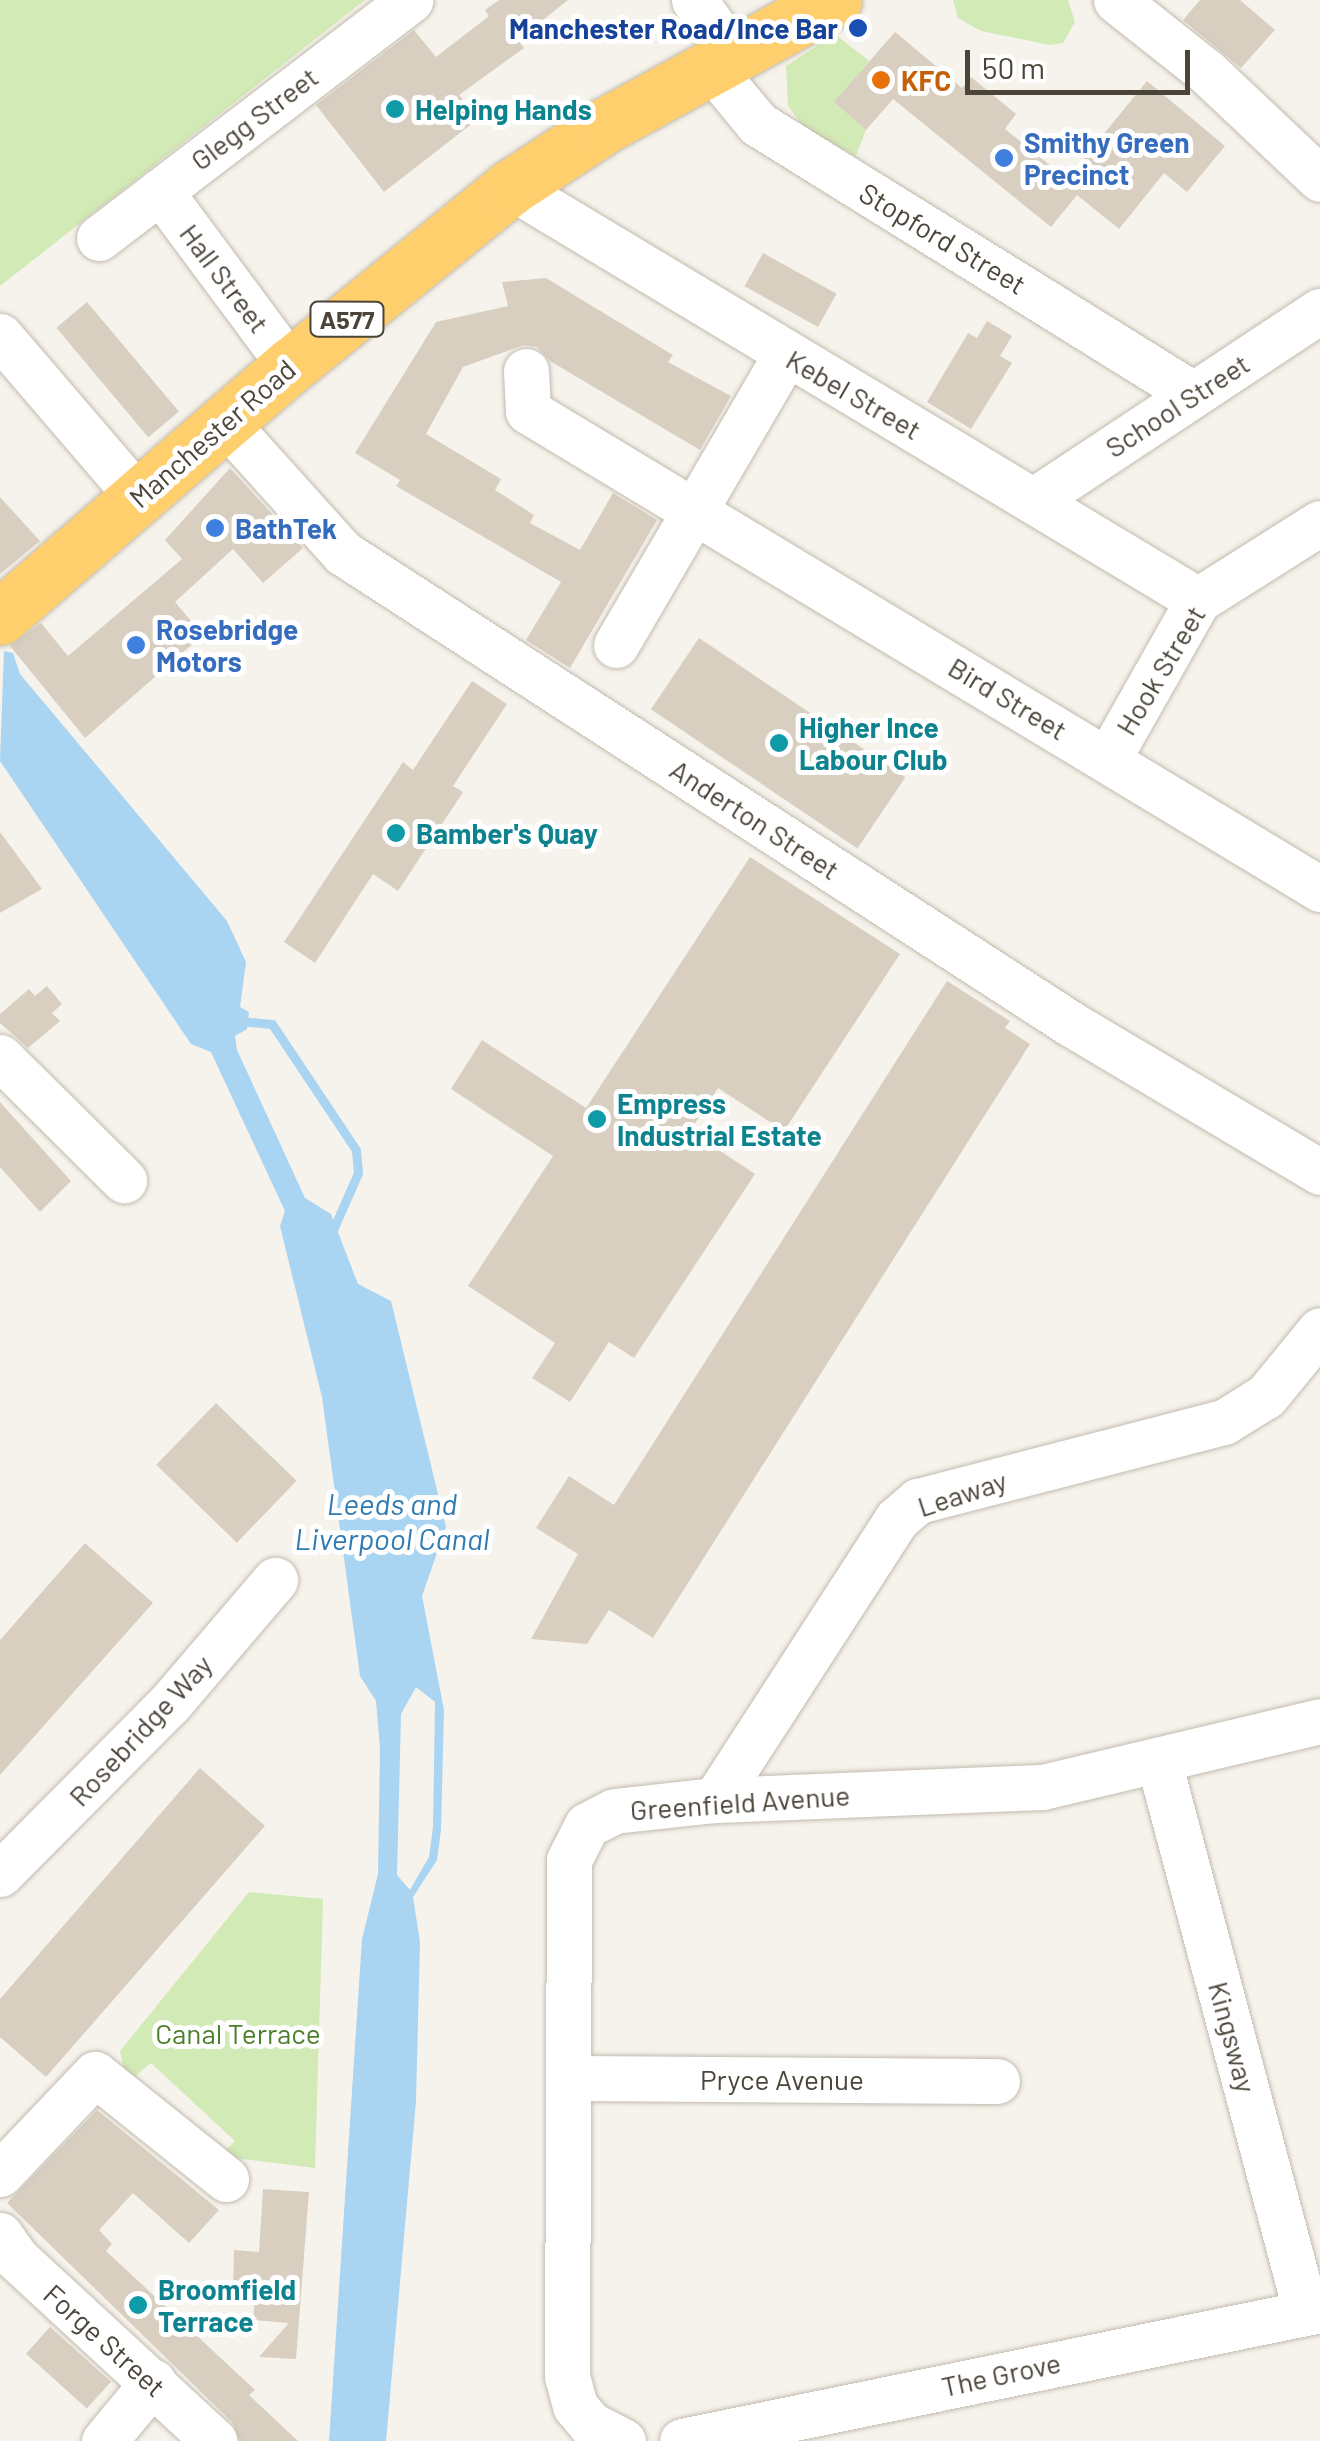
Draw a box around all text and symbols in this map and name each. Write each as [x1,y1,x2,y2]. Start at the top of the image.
place label: Manchester Road/Ince Bar [509,11,838,45]
marker: Manchester Road/Ince Bar [847,17,869,39]
scale bar [970,30,1195,92]
text: 50 m [982,49,1045,85]
street label: Glegg Street [184,59,324,177]
place label: KFC [901,63,951,97]
marker: KFC [870,69,892,91]
place label: Helping Hands [415,92,592,126]
marker: Helping Hands [384,98,406,120]
place label: Smithy Green Precinct [1024,125,1190,191]
marker: Smithy Green Precinct [993,147,1015,169]
street label: Stopford Street [854,175,1032,301]
street label: Hall Street [173,217,277,339]
road number: A577 [307,299,387,339]
street label: Kebel Street [781,342,927,446]
street label: School Street [1099,346,1255,464]
street label: Manchester Road [122,352,302,514]
place label: BathTek [235,511,337,545]
marker: BathTek [204,517,226,539]
street label: Hook Street [1108,599,1212,741]
place label: Rosebridge Motors [156,612,298,678]
marker: Rosebridge Motors [125,634,147,656]
street label: Bird Street [943,650,1073,746]
place label: Higher Ince Labour Club [799,710,948,776]
marker: Higher Ince Labour Club [768,732,790,754]
street label: Anderton Street [664,752,846,886]
place label: Bamber's Quay [416,816,598,850]
marker: Bamber's Quay [385,822,407,844]
place label: Empress Industrial Estate [617,1086,822,1152]
marker: Empress Industrial Estate [586,1108,608,1130]
street label: Leaway [913,1463,1011,1523]
water label: Leeds and Liverpool Canal [295,1485,489,1556]
street label: Rosebridge Way [61,1647,219,1813]
street label: Greenfield Avenue [629,1778,851,1826]
street label: Kingsway [1202,1978,1264,2096]
park label: Canal Terrace [155,2016,321,2050]
street label: Pryce Avenue [700,2062,864,2096]
place label: Broomfield Terrace [158,2272,296,2338]
street label: Forge Street [37,2277,173,2403]
marker: Broomfield Terrace [127,2294,149,2316]
street label: The Grove [938,2345,1064,2403]

